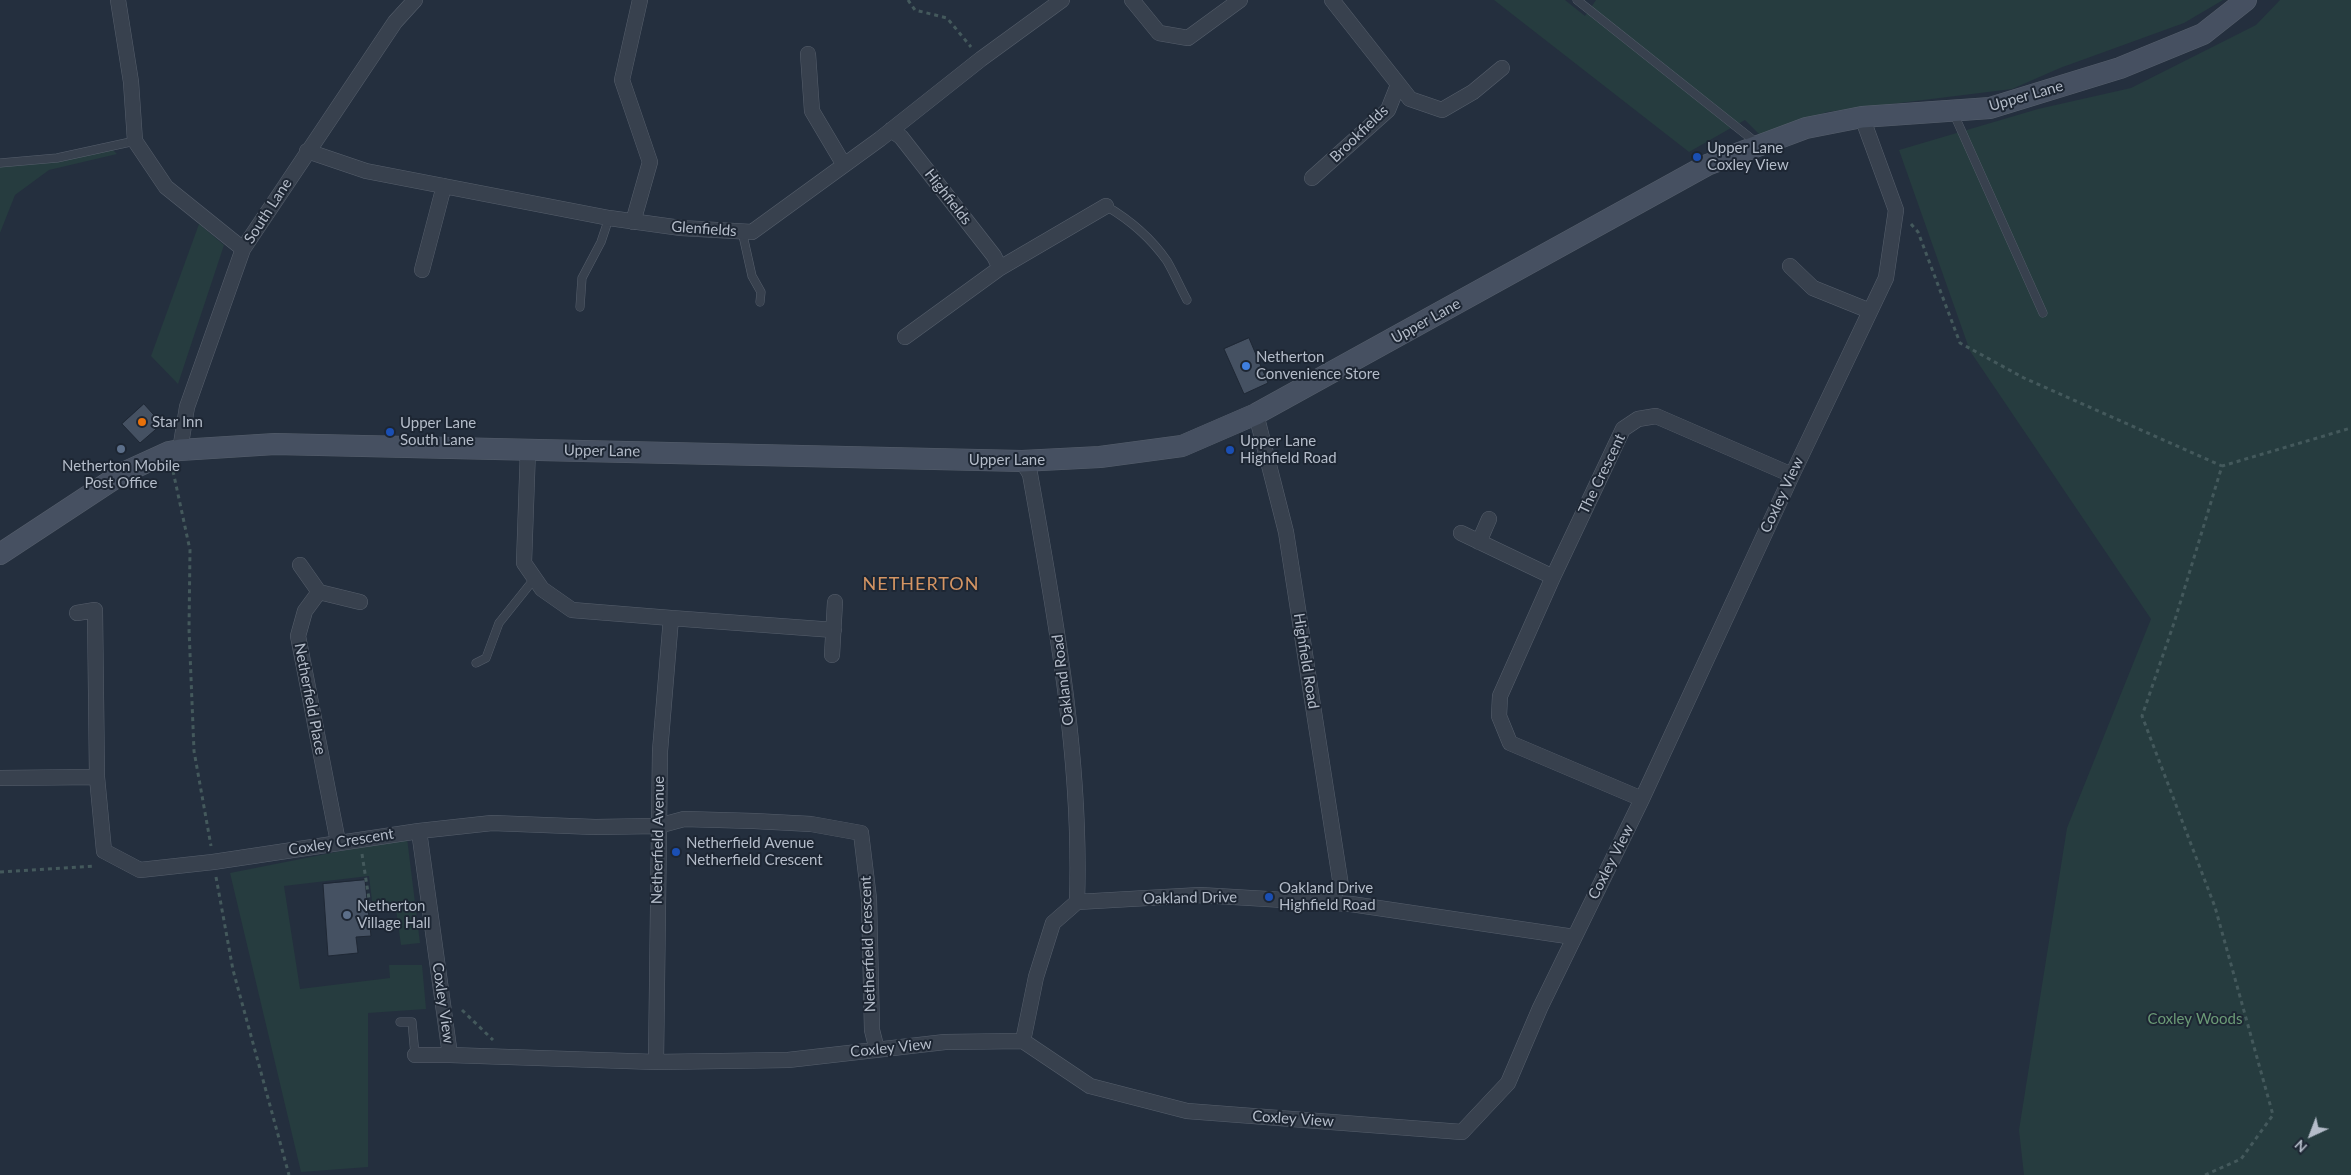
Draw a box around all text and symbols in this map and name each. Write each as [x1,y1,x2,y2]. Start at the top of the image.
street label: Upper Lane [1987,77,2065,115]
street label: Brookfields [1326,102,1392,166]
place label: Upper Lane Coxley View [1707,139,1789,174]
marker: Upper Lane Coxley View [1691,151,1703,163]
street label: Highfields [921,165,975,229]
street label: South Lane [240,175,296,247]
street label: Glenfields [671,218,737,240]
street label: Upper Lane [1388,295,1464,347]
place label: Netherton Convenience Store [1256,348,1380,383]
marker: Netherton Convenience Store [1240,360,1252,372]
place label: Star Inn [152,413,203,431]
place label: Upper Lane South Lane [400,414,476,449]
marker: Star Inn [136,416,148,428]
marker: Upper Lane South Lane [384,426,396,438]
street label: The Crescent [1575,431,1629,517]
place label: Upper Lane Highfield Road [1240,432,1337,467]
street label: Upper Lane [564,441,640,461]
marker: Netherton Mobile Post Office [115,443,127,455]
marker: Upper Lane Highfield Road [1224,444,1236,456]
street label: Upper Lane [969,451,1045,469]
street label: Coxley View [1757,454,1807,536]
place label: Netherton Mobile Post Office [62,457,180,492]
district label: NETHERTON [861,573,981,595]
street label: Highfield Road [1290,612,1322,710]
street label: Oakland Road [1048,633,1078,727]
street label: Netherfield Place [290,642,330,756]
street label: Netherfield Avenue [648,776,668,904]
street label: Coxley View [1584,822,1638,902]
street label: Coxley Crescent [287,825,395,859]
place label: Netherfield Avenue Netherfield Crescent [686,834,823,869]
marker: Netherfield Avenue Netherfield Crescent [670,846,682,858]
street label: Netherfield Crescent [857,875,879,1013]
place label: Oakland Drive Highfield Road [1279,879,1376,914]
street label: Oakland Drive [1143,888,1237,908]
marker: Oakland Drive Highfield Road [1263,891,1275,903]
place label: Netherton Village Hall [357,897,430,932]
marker: Netherton Village Hall [341,909,353,921]
street label: Coxley View [428,961,458,1045]
park label: Coxley Woods [2148,1010,2242,1028]
street label: Coxley View [849,1035,933,1061]
street label: Coxley View [1252,1107,1334,1131]
north arrow [2286,1110,2336,1160]
text: N [2291,1136,2310,1156]

